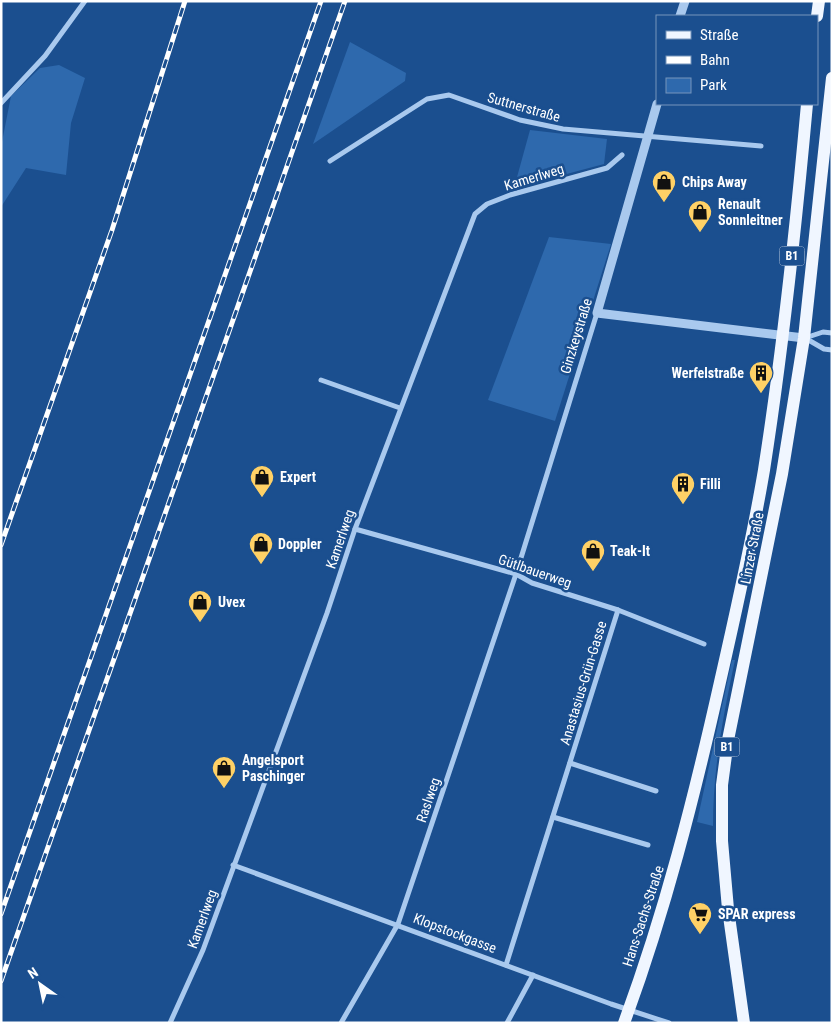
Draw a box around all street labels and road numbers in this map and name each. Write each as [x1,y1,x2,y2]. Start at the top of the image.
street label: Suttnerstraße [486,89,563,125]
street label: Kamerlweg [502,160,566,194]
road number: B1 [780,247,804,266]
street label: Ginzkeystraße [557,296,595,376]
street label: Kamerlweg [322,507,358,571]
street label: Linzer Straße [737,510,767,585]
street label: Gütlbauerweg [496,551,574,591]
street label: Anastasius-Grün-Gasse [557,619,610,747]
road number: B1 [714,738,740,756]
street label: Raslweg [413,776,443,824]
street label: Hans-Sachs-Straße [619,863,667,968]
street label: Kamerlweg [184,887,220,951]
street label: Klopstockgasse [411,910,499,956]

